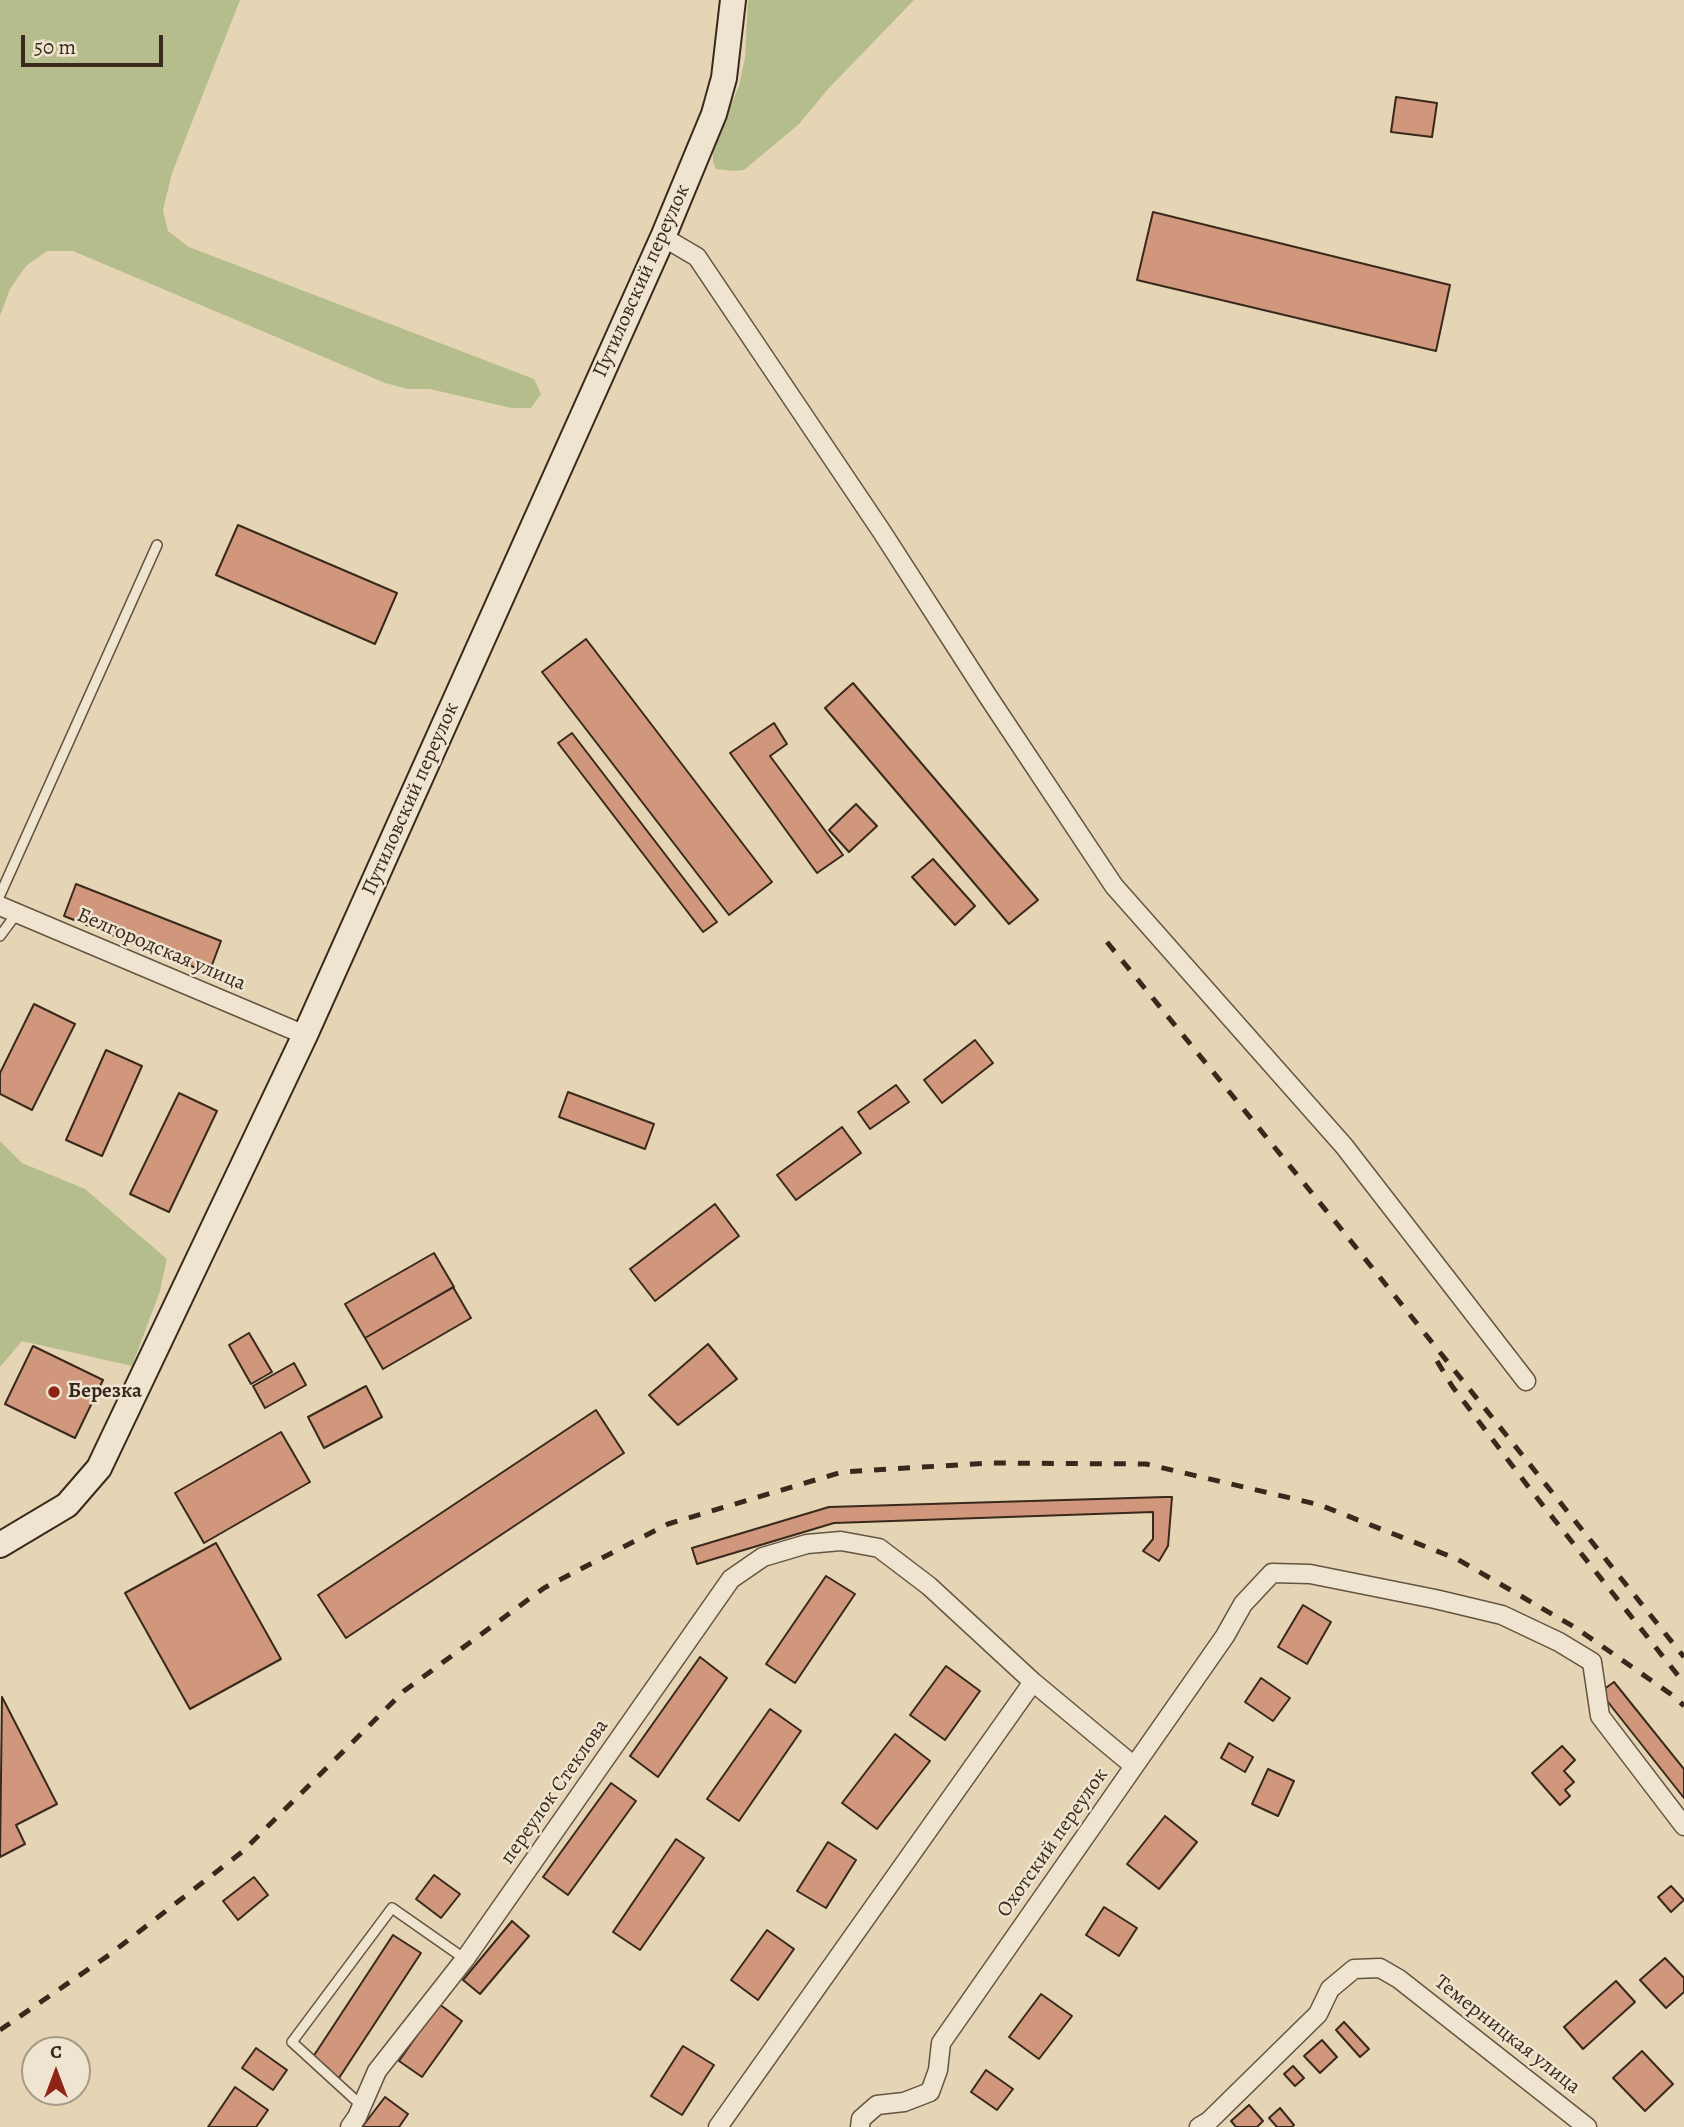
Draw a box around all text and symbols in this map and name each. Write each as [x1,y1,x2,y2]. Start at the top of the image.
scale bar [24,21,166,65]
text: 50 m [34,33,76,61]
street label: Путиловский переулок [588,180,696,382]
street label: Путиловский переулок [357,698,465,900]
street label: Белгородская улица [73,903,249,997]
place label: Березка [68,1379,142,1405]
marker: Березка [46,1384,62,1400]
street label: переулок Стеклова [496,1715,614,1869]
street label: Охотский переулок [992,1763,1114,1923]
street label: Темерницкая улица [1429,1970,1585,2100]
north arrow [21,2036,91,2106]
text: С [50,2039,62,2065]

